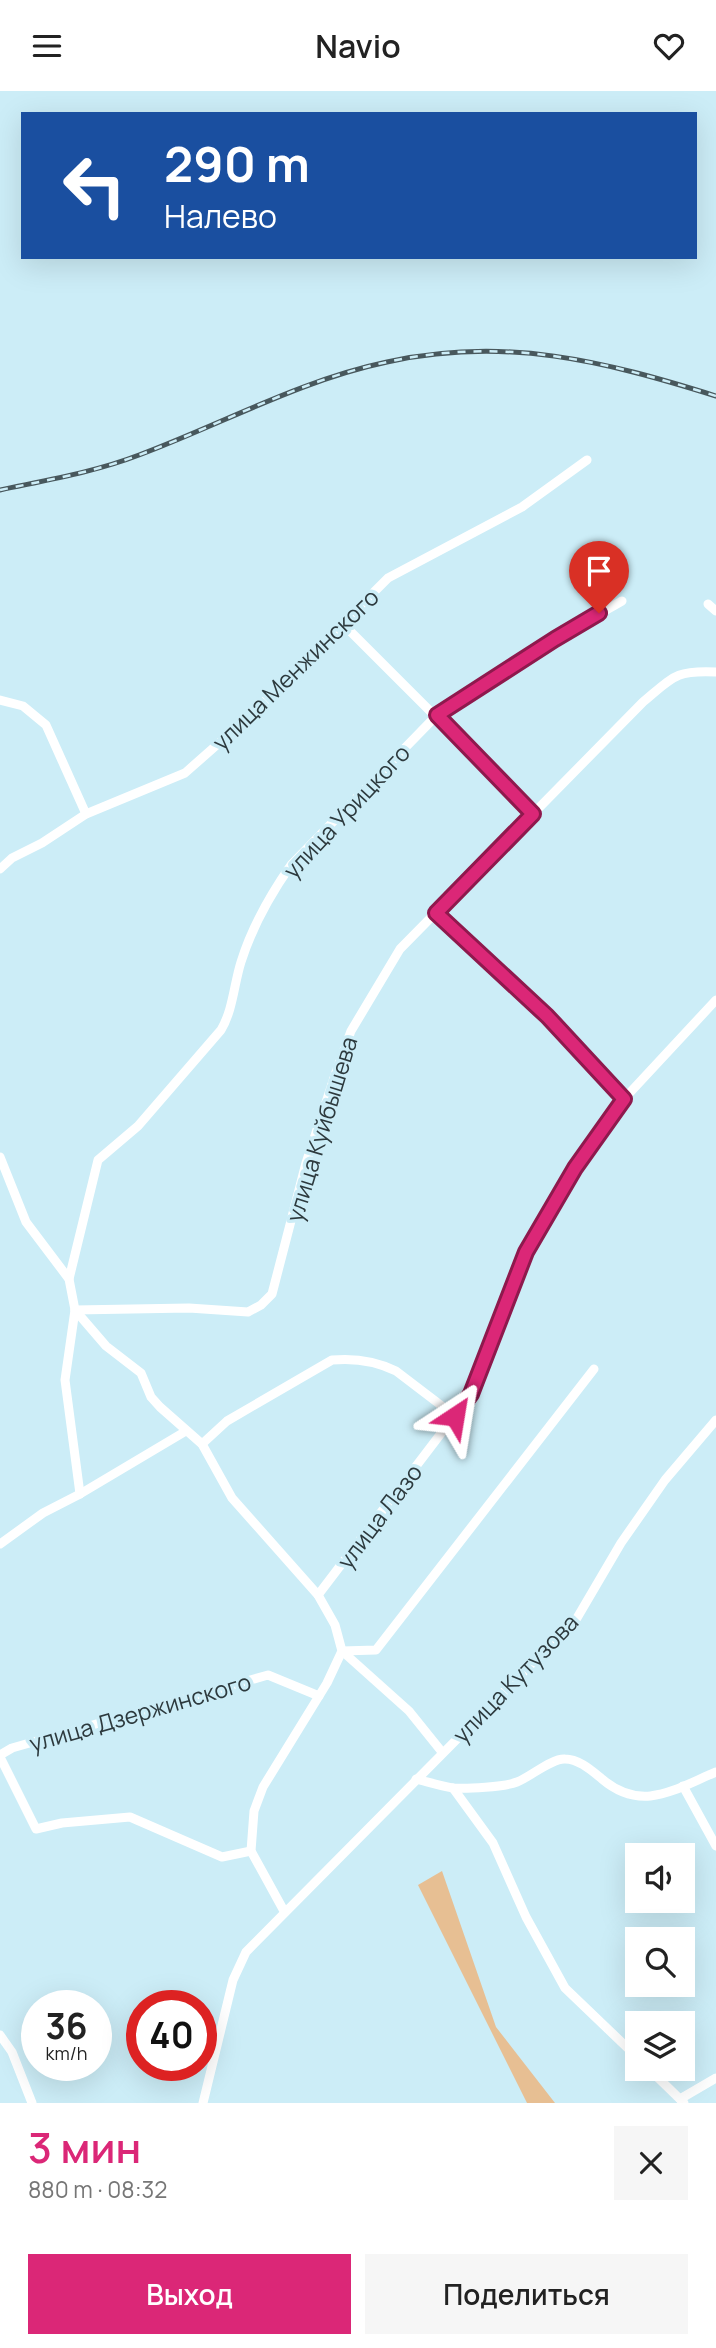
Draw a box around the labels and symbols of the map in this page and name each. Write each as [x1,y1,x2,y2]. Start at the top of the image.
pin [569,541,629,613]
street label: улица Менжинского [205,581,385,757]
street label: улица Урицкого [275,737,417,885]
street label: улица Куйбышева [278,1032,364,1226]
position arrow [418,1379,492,1453]
street label: улица Лазо [329,1457,429,1575]
street label: улица Кутузова [445,1606,585,1750]
street label: улица Дзержинского [25,1665,255,1759]
speed limit sign: 40 [126,1990,217,2081]

